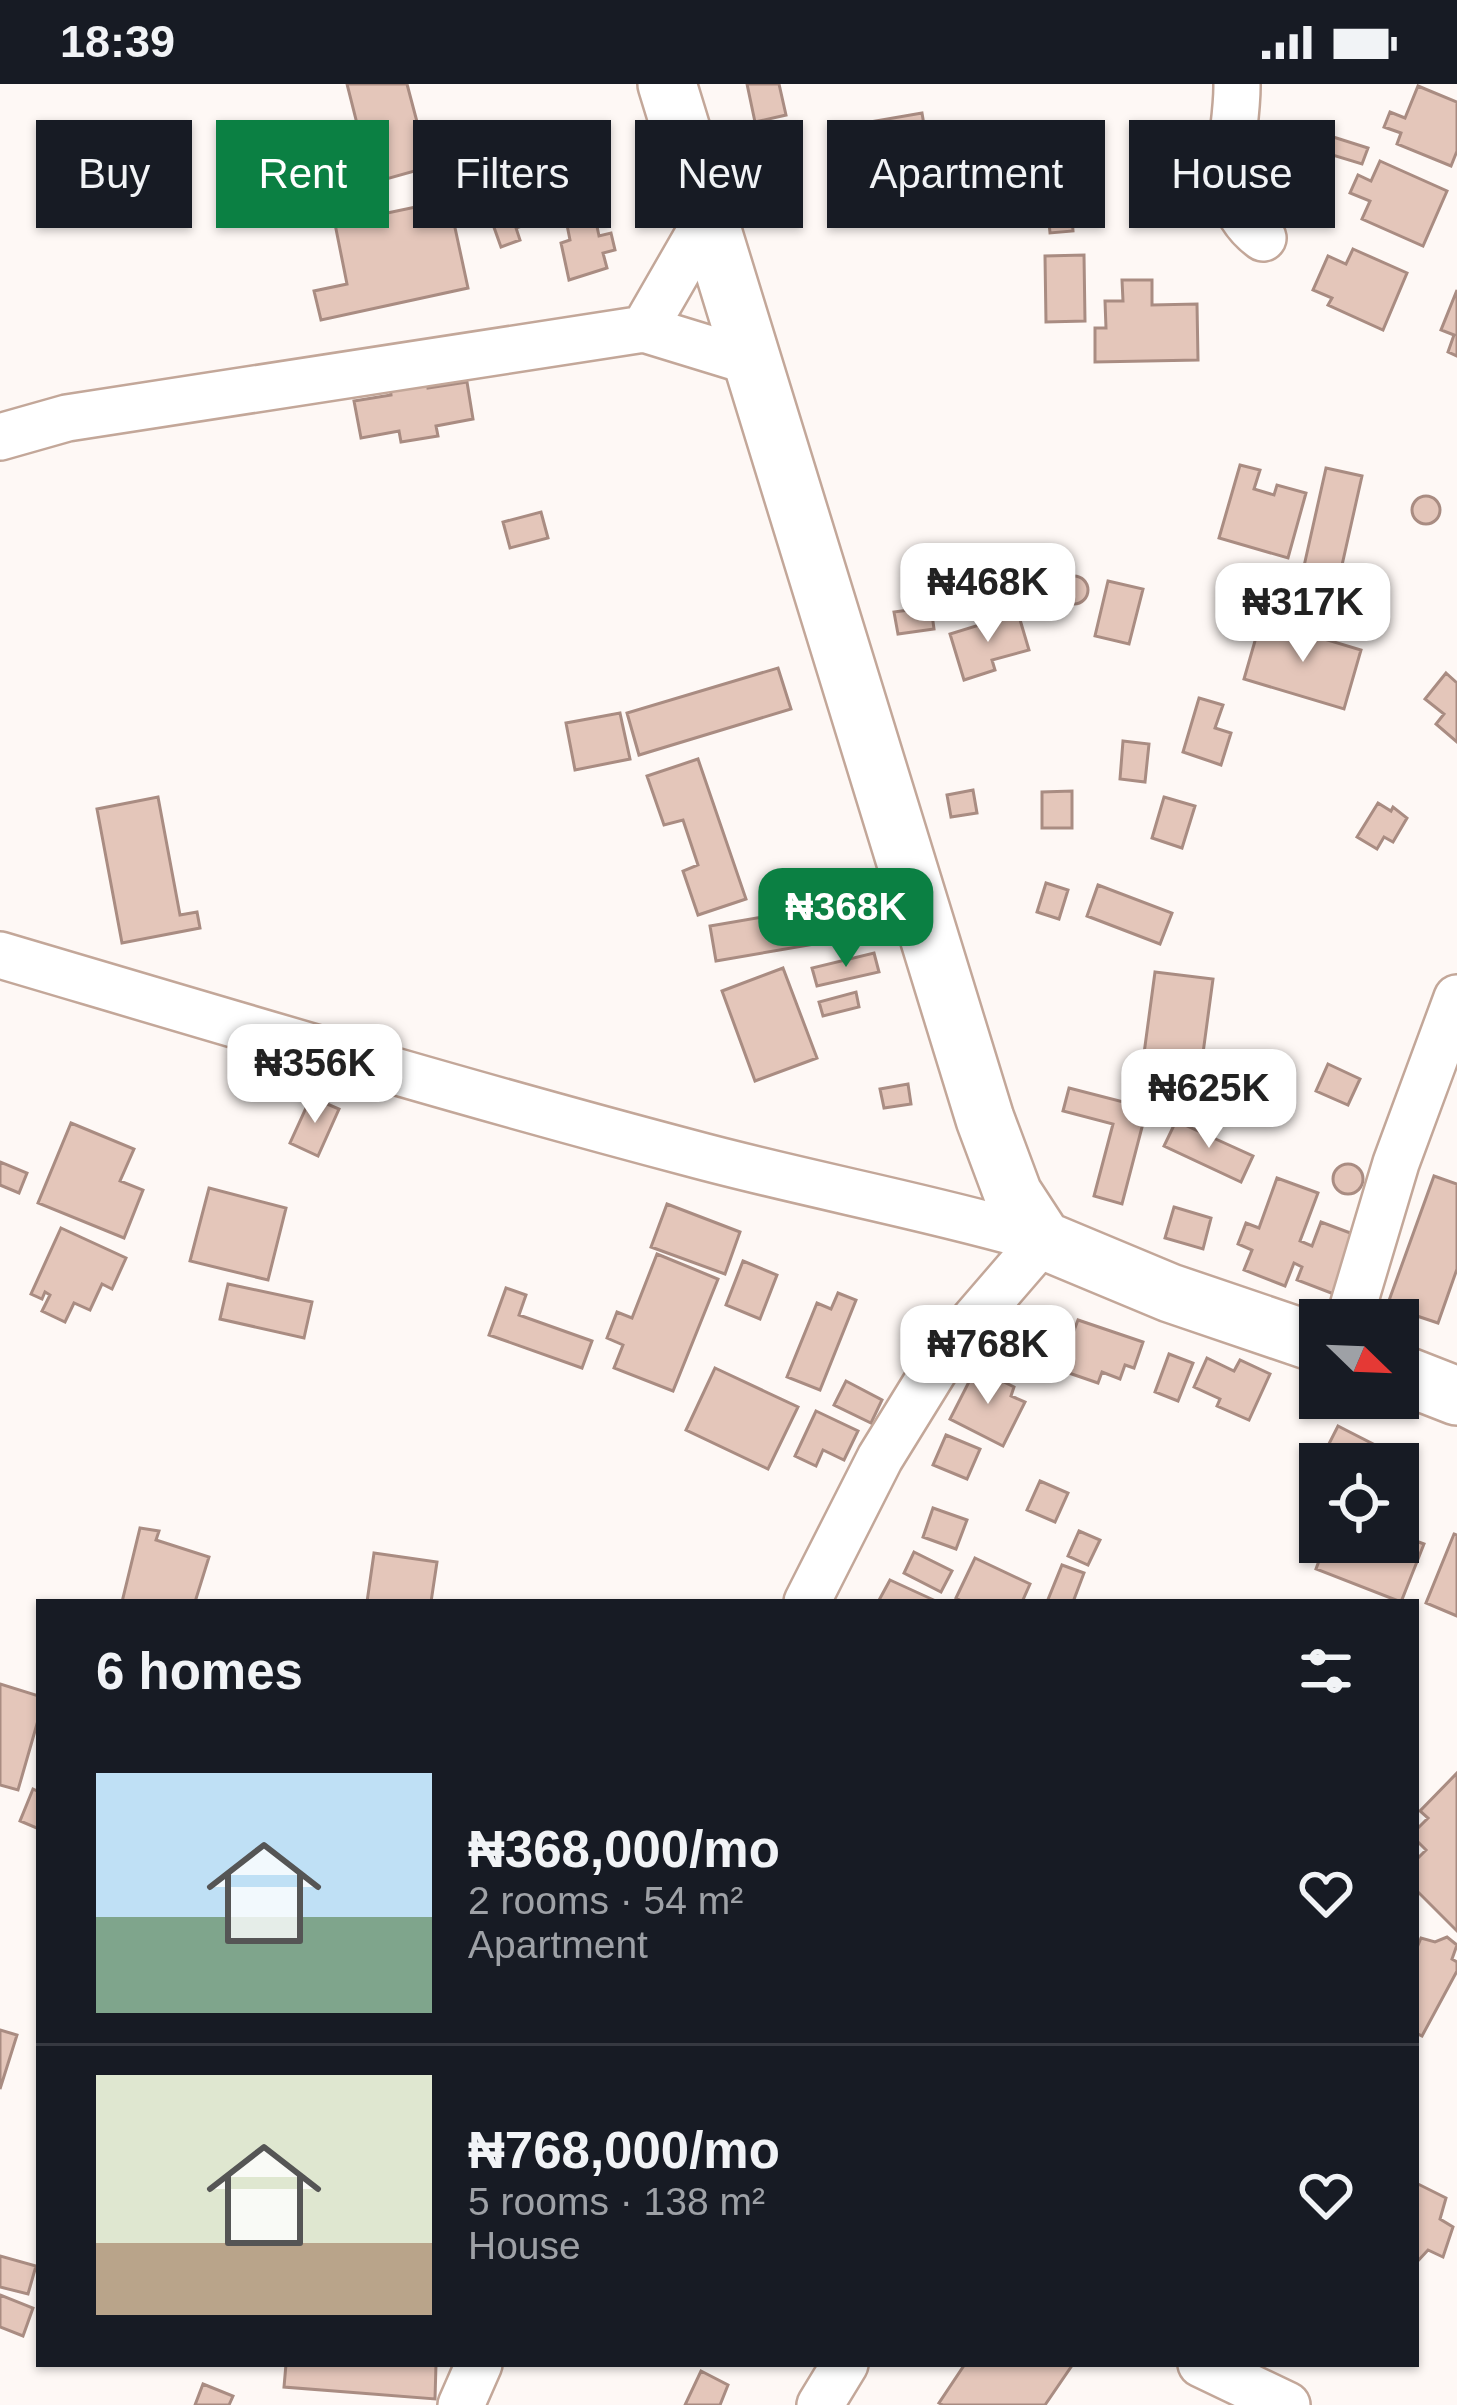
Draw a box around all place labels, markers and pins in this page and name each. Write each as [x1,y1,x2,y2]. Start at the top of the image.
pin: ₦468K [904,543,1072,645]
pin: ₦317K [1219,563,1387,665]
pin: ₦368K [762,868,930,970]
pin: ₦356K [231,1024,399,1126]
pin: ₦625K [1125,1049,1293,1151]
pin: ₦768K [904,1305,1072,1407]

